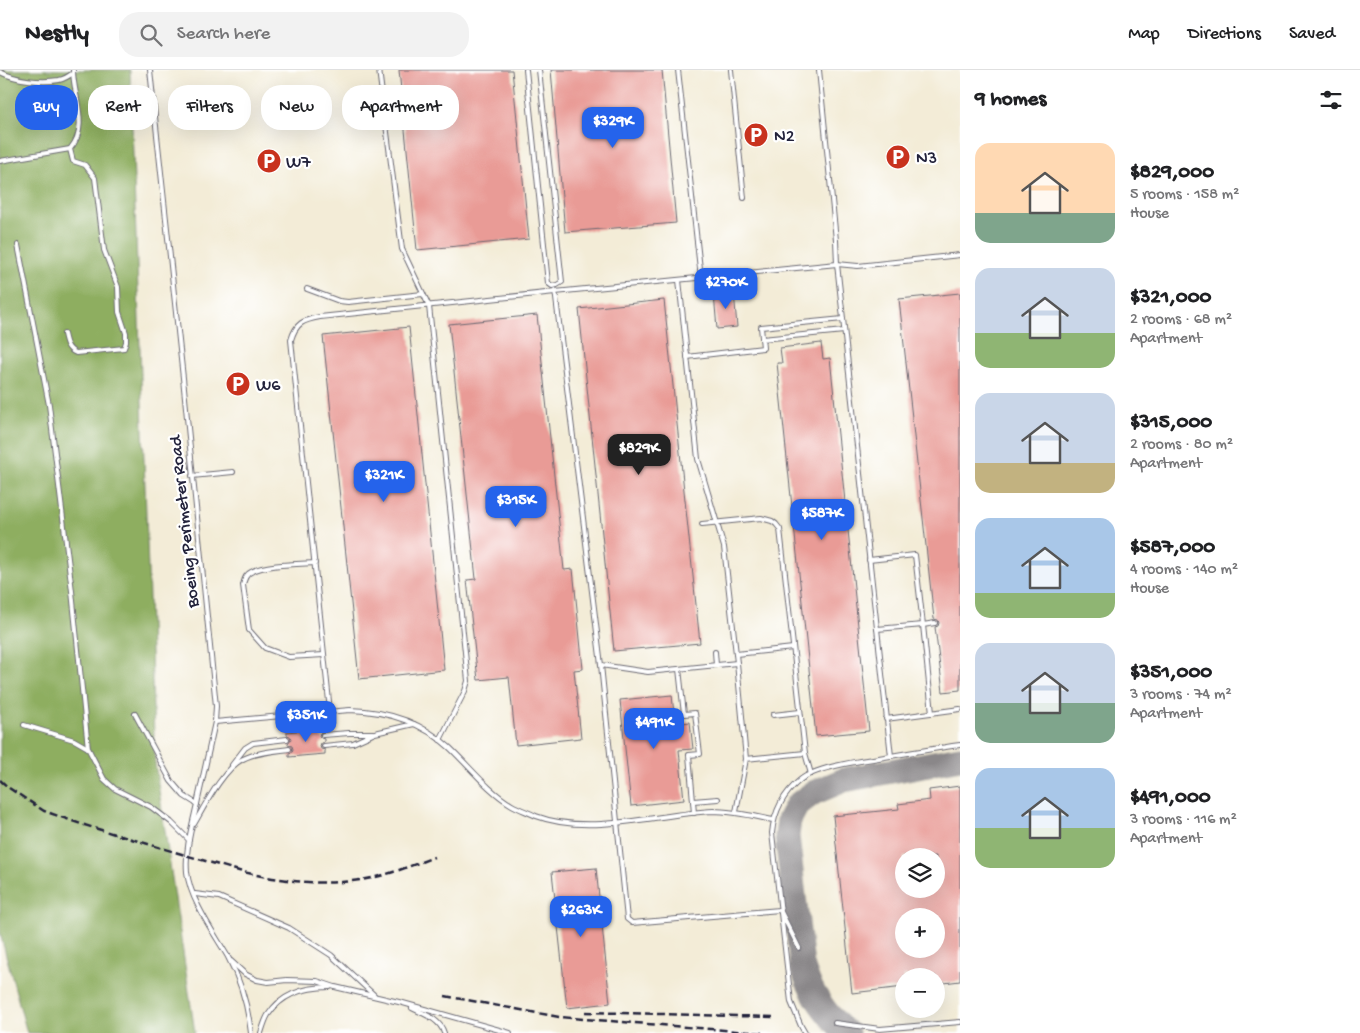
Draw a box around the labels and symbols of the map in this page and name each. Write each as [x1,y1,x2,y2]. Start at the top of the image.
pin: $329K [578,106,648,149]
parking icon: N2 [743,122,769,148]
place label: N2 [774,127,795,148]
parking icon: N3 [885,144,911,170]
parking icon: W7 [256,148,282,174]
place label: N3 [916,149,937,170]
place label: W7 [286,153,311,174]
pin: $270K [691,268,761,310]
parking icon: W6 [225,371,251,397]
place label: W6 [256,376,281,397]
street label: Boeing Perimeter Road [166,433,205,610]
pin: $829K [604,434,674,476]
pin: $321K [349,460,419,503]
pin: $315K [481,486,551,528]
pin: $587K [787,498,857,541]
pin: $351K [271,700,341,743]
pin: $491K [619,708,689,750]
pin: $263K [546,896,616,938]

